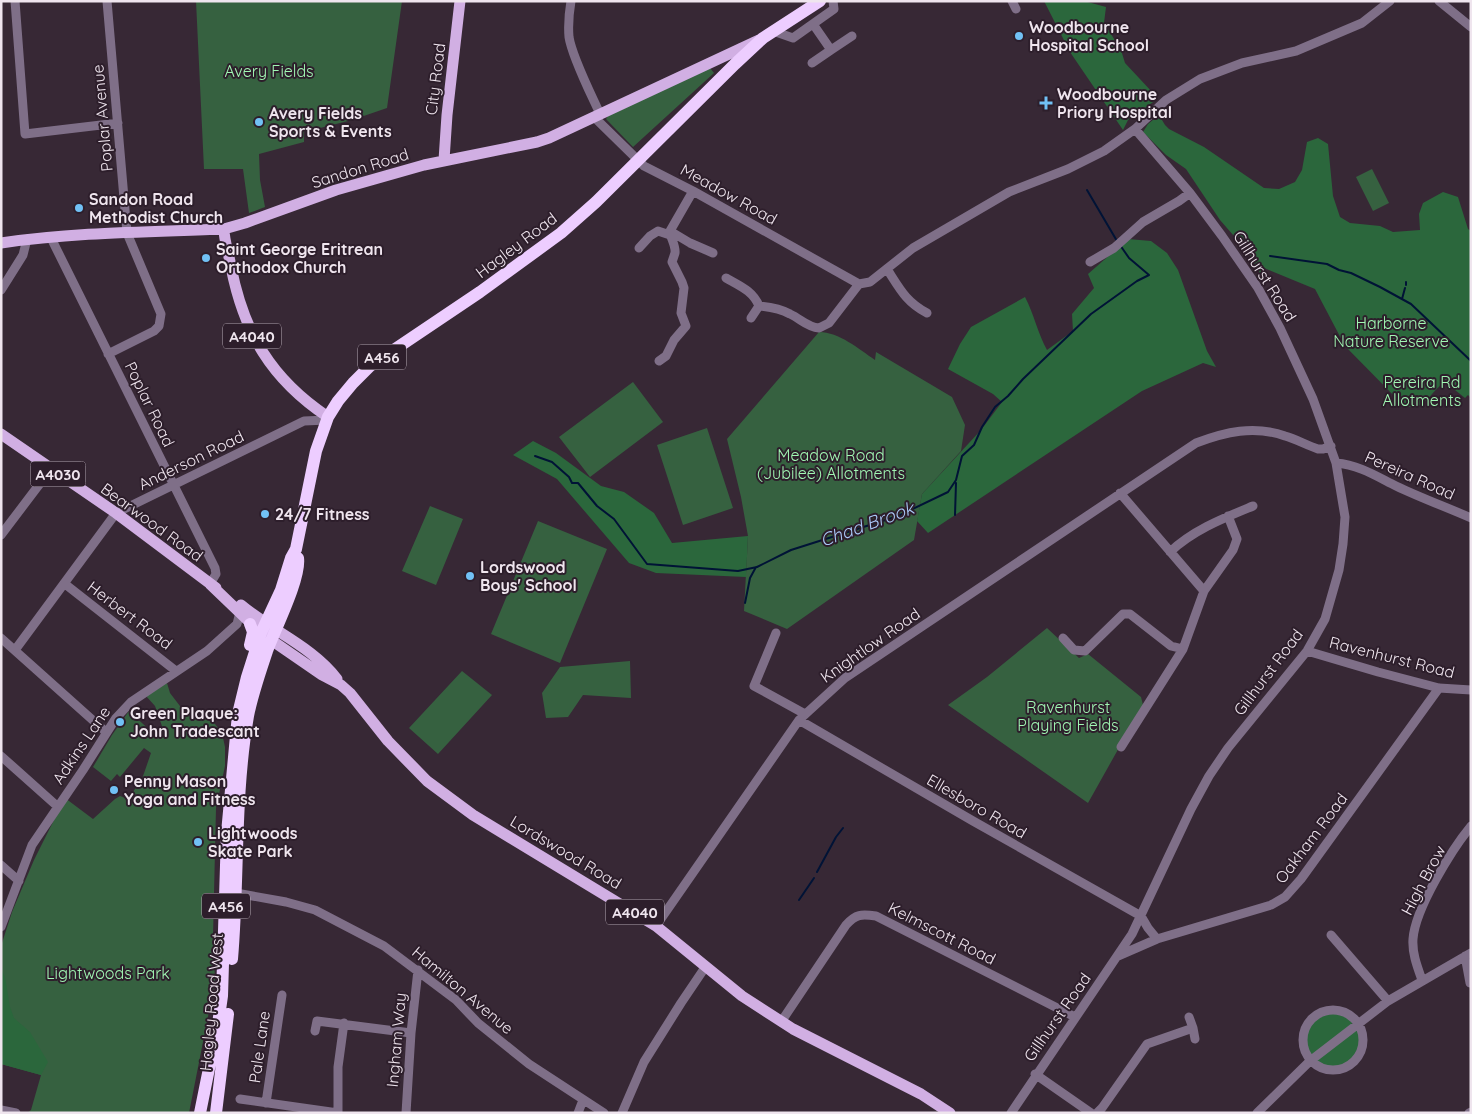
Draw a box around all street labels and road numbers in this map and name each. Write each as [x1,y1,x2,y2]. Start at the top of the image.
street label: City Road [421,42,449,116]
street label: Poplar Avenue [87,64,117,172]
street label: Sandon Road [309,144,411,192]
street label: Meadow Road [677,159,781,229]
street label: Hagley Road [471,208,561,282]
street label: Gillhurst Road [1229,227,1301,325]
road number: A4040 [223,324,281,348]
road number: A456 [358,344,406,370]
street label: Poplar Road [121,358,179,450]
street label: Anderson Road [135,426,247,494]
street label: Pereira Road [1362,446,1458,504]
road number: A4030 [30,462,86,486]
street label: Bearwood Road [97,478,207,566]
street label: Herbert Road [84,577,176,653]
street label: Knightlow Road [816,603,924,687]
street label: Gillhurst Road [1229,625,1307,719]
street label: Ravenhurst Road [1327,632,1457,682]
street label: Adkins Lane [48,702,114,788]
street label: Ellesboro Road [924,769,1030,843]
street label: Oakham Road [1271,789,1351,887]
street label: Lordswood Road [507,811,625,893]
street label: High Brow [1396,842,1450,918]
road number: A456 [202,894,250,918]
street label: Kelmscott Road [885,897,999,969]
road number: A4040 [606,900,664,924]
street label: Hagley Road West [195,932,227,1072]
street label: Hamilton Avenue [408,942,518,1038]
street label: Gillhurst Road [1019,969,1095,1065]
street label: Ingham Way [382,992,410,1088]
street label: Pale Lane [244,1010,274,1084]

